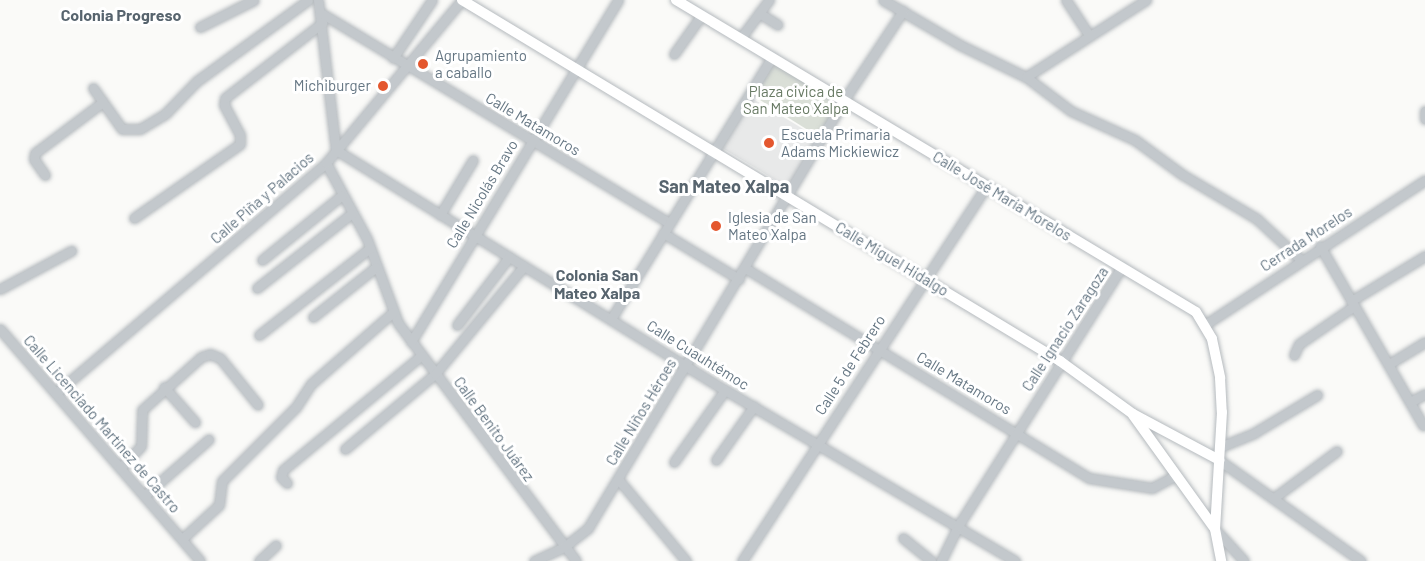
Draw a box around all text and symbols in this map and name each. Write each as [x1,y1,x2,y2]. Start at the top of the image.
district label: Colonia Progreso [61,5,181,25]
place label: Agrupamiento a caballo [435,46,527,81]
marker: Agrupamiento a caballo [416,57,430,71]
place label: Michiburger [294,77,371,95]
marker: Michiburger [376,79,390,93]
park label: Plaza civica de San Mateo Xalpa [743,82,849,117]
street label: Calle Matamoros [482,89,584,159]
place label: Escuela Primaria Adams Mickiewicz [781,125,899,160]
marker: Escuela Primaria Adams Mickiewicz [762,136,776,150]
street label: Calle Nicolás Bravo [443,137,521,251]
street label: Calle José María Morelos [929,147,1075,245]
street label: Calle Piña y Palacios [207,148,317,248]
district label: San Mateo Xalpa [659,175,789,197]
street label: Cerrada Morelos [1257,203,1355,275]
place label: Iglesia de San Mateo Xalpa [728,208,817,243]
street label: Calle Miguel Hidalgo [832,218,952,300]
marker: Iglesia de San Mateo Xalpa [709,219,723,233]
street label: Calle Ignacio Zaragoza [1018,263,1112,395]
district label: Colonia San Mateo Xalpa [554,265,640,303]
street label: Calle 5 de Febrero [811,312,889,418]
street label: Calle Cuauhtémoc [644,316,752,394]
street label: Calle Licenciado Martínez de Castro [20,331,184,517]
street label: Calle Matamoros [913,348,1015,418]
street label: Calle Niños Héroes [602,355,680,469]
street label: Calle Benito Juárez [450,373,538,485]

